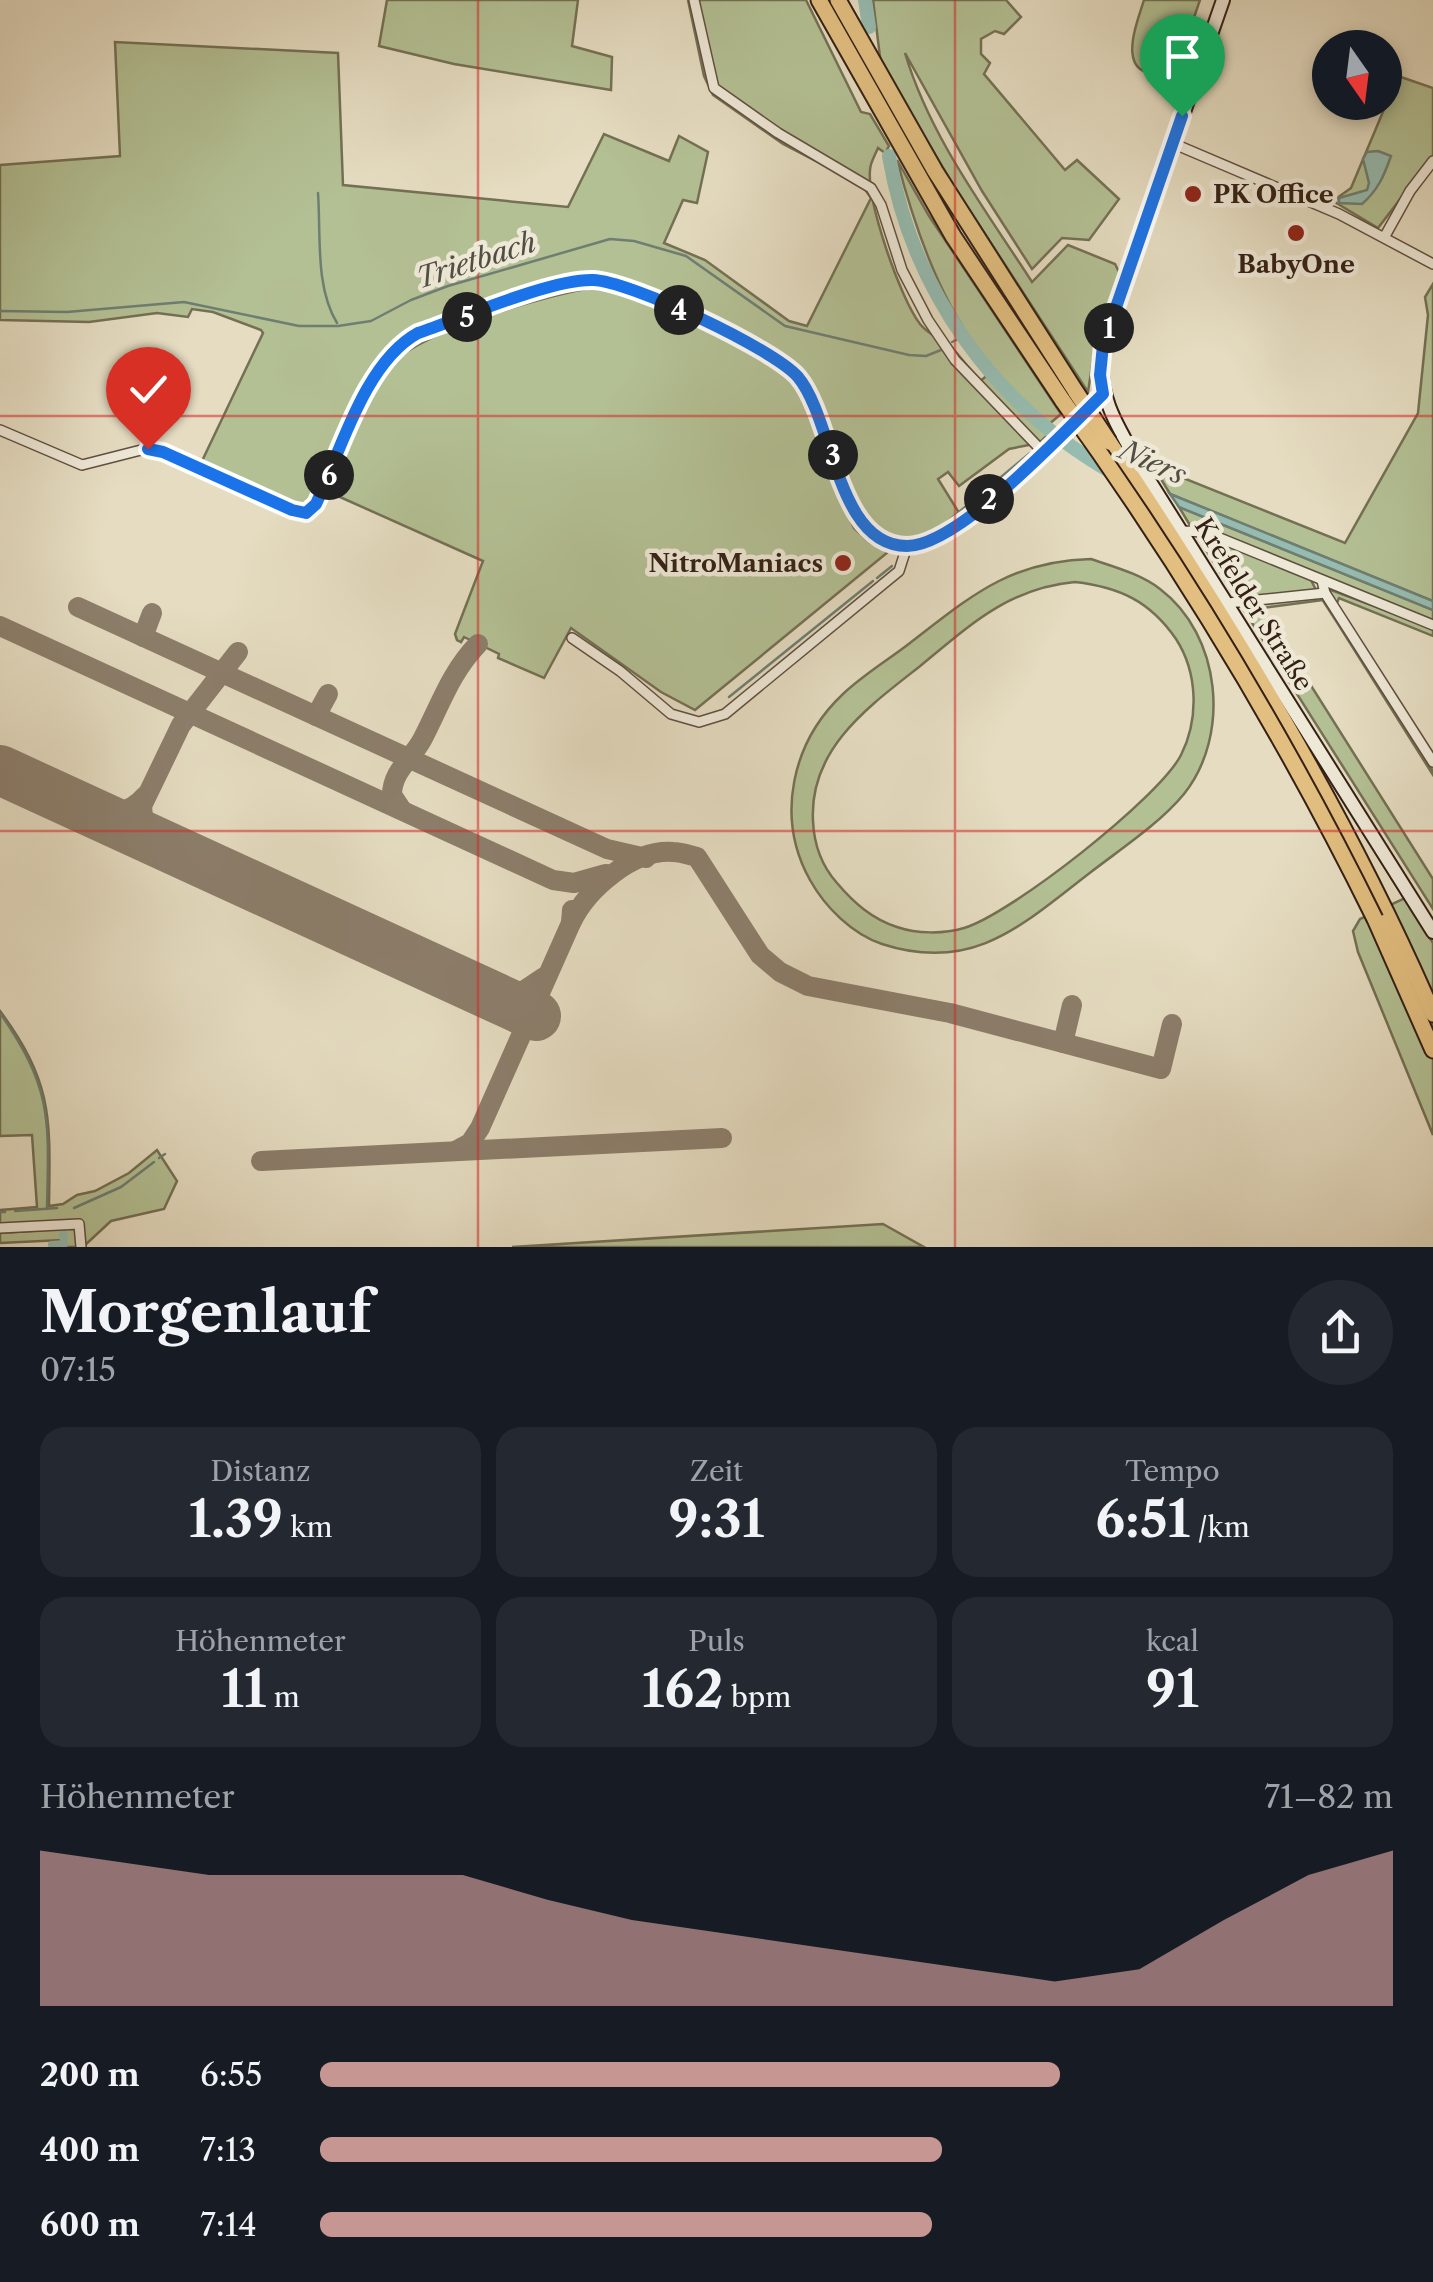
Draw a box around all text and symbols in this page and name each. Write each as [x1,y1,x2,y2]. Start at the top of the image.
pin [1140,14,1225,117]
icon: arrive [1155,29,1210,84]
north arrow [1312,30,1402,120]
map controls [1312,30,1402,120]
place label: PK Office [1213,179,1334,210]
marker: PK Office [1182,183,1204,205]
marker: BabyOne [1285,222,1307,244]
water label: Trietbach [412,225,540,295]
place label: BabyOne [1237,249,1355,280]
pin: 4 [654,285,704,335]
pin: 5 [442,292,492,342]
text: 4 [671,293,687,327]
text: 5 [459,300,475,334]
pin: 1 [1084,303,1134,353]
text: 1 [1103,311,1115,345]
pin [106,347,191,450]
icon: check [121,362,176,417]
pin: 3 [808,430,858,480]
water label: Niers [1113,432,1192,492]
text: 3 [825,438,841,472]
pin: 6 [304,450,354,500]
text: 6 [321,458,337,492]
pin: 2 [964,474,1014,524]
text: 2 [981,482,997,516]
street label: Krefelder Straße [1188,512,1319,697]
place label: NitroManiacs [649,548,823,579]
marker: NitroManiacs [832,552,854,574]
text: Morgenlauf [40,1279,371,1346]
button: share [1288,1280,1393,1385]
text: 07:15 [40,1350,116,1389]
text: Distanz [211,1454,310,1488]
text: Zeit [690,1454,743,1488]
text: Tempo [1125,1454,1220,1488]
text: 1.39 [188,1488,283,1550]
text: 9:31 [669,1488,764,1550]
text: 6:51 [1095,1488,1190,1550]
text: km [283,1510,333,1544]
text: /km [1190,1510,1250,1544]
text: Höhenmeter [175,1624,346,1658]
text: Puls [688,1624,745,1658]
text: kcal [1146,1624,1199,1658]
text: 11 [221,1658,266,1720]
text: 162 [642,1658,724,1720]
text: 91 [1146,1658,1199,1720]
text: m [266,1680,300,1714]
text: bpm [724,1680,791,1714]
text: Höhenmeter [40,1777,235,1816]
text: 71–82 m [1264,1777,1393,1816]
text: 200 m [40,2055,140,2094]
text: 6:55 [200,2055,262,2094]
text: 400 m [40,2130,140,2169]
text: 7:13 [200,2130,256,2169]
text: 600 m [40,2205,140,2244]
text: 7:14 [200,2205,257,2244]

